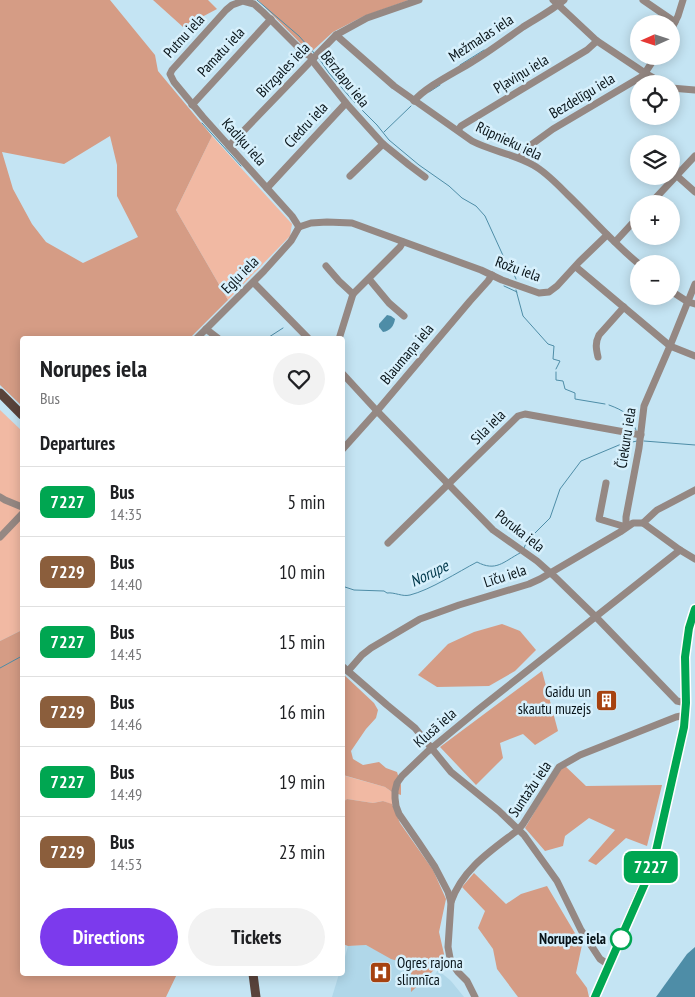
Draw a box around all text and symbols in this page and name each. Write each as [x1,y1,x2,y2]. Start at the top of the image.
street label: Putnu iela [159,10,208,61]
street label: Mežmalas iela [445,10,517,66]
north arrow [630,15,680,65]
map controls [630,15,680,305]
street label: Pamatu iela [193,23,248,80]
street label: Birzgales iela [252,38,313,101]
street label: Bērzlapu iela [317,47,374,111]
street label: Pļaviņu iela [490,50,552,97]
street label: Bezdelīgu iela [546,69,618,123]
button: locate [630,75,680,125]
street label: Ciedru iela [280,98,332,151]
street label: Kadiķu iela [218,114,271,169]
street label: Rūpnieku iela [473,117,545,164]
button: layers [630,135,680,185]
button: + [630,195,680,245]
street label: Egļu iela [217,252,262,297]
street label: Rožu iela [493,252,543,285]
button: − [630,255,680,305]
street label: Blaumaņa iela [376,319,438,388]
text: Norupes iela [40,353,147,384]
button: heart [273,353,325,405]
text: Bus [40,388,60,408]
street label: Sila iela [466,405,509,448]
street label: Čiekuru iela [611,406,640,470]
text: Departures [40,431,115,455]
text: Bus [110,480,134,504]
text: 7227 [50,490,85,513]
text: 5 min [288,490,325,514]
text: 14:35 [110,504,142,524]
street label: Poruka iela [492,505,549,556]
text: Bus [110,550,134,574]
water label: Norupe [406,555,453,591]
text: 7229 [50,560,85,583]
text: 10 min [279,560,325,584]
street label: Līču iela [481,560,528,591]
text: 14:40 [110,574,142,594]
text: Bus [110,620,134,644]
text: 7227 [50,630,85,653]
text: 15 min [279,630,325,654]
text: 14:45 [110,644,142,664]
place label: Gaidu un skautu muzejs [518,682,591,718]
building icon: Gaidu un skautu muzejs [595,689,619,713]
text: Bus [110,690,134,714]
text: 7229 [50,700,85,723]
text: 16 min [279,700,325,724]
street label: Klusā iela [409,704,460,751]
text: 14:46 [110,714,142,734]
street label: Suntažu iela [504,757,555,820]
text: Bus [110,760,134,784]
text: 7227 [50,770,85,793]
text: 19 min [279,770,325,794]
text: 14:49 [110,784,142,804]
text: Bus [110,830,134,854]
text: 7229 [50,840,85,863]
text: 23 min [279,840,325,864]
line badge: 7227 [616,851,686,883]
text: 14:53 [110,854,142,874]
text: 7227 [634,855,668,878]
button: Directions [40,908,178,966]
button: Tickets [188,908,325,966]
marker: Norupes iela [610,928,632,950]
place label: Norupes iela [539,929,606,948]
place label: Ogres rajona slimnīca [397,953,463,989]
hospital icon: Ogres rajona slimnīca [369,960,393,984]

